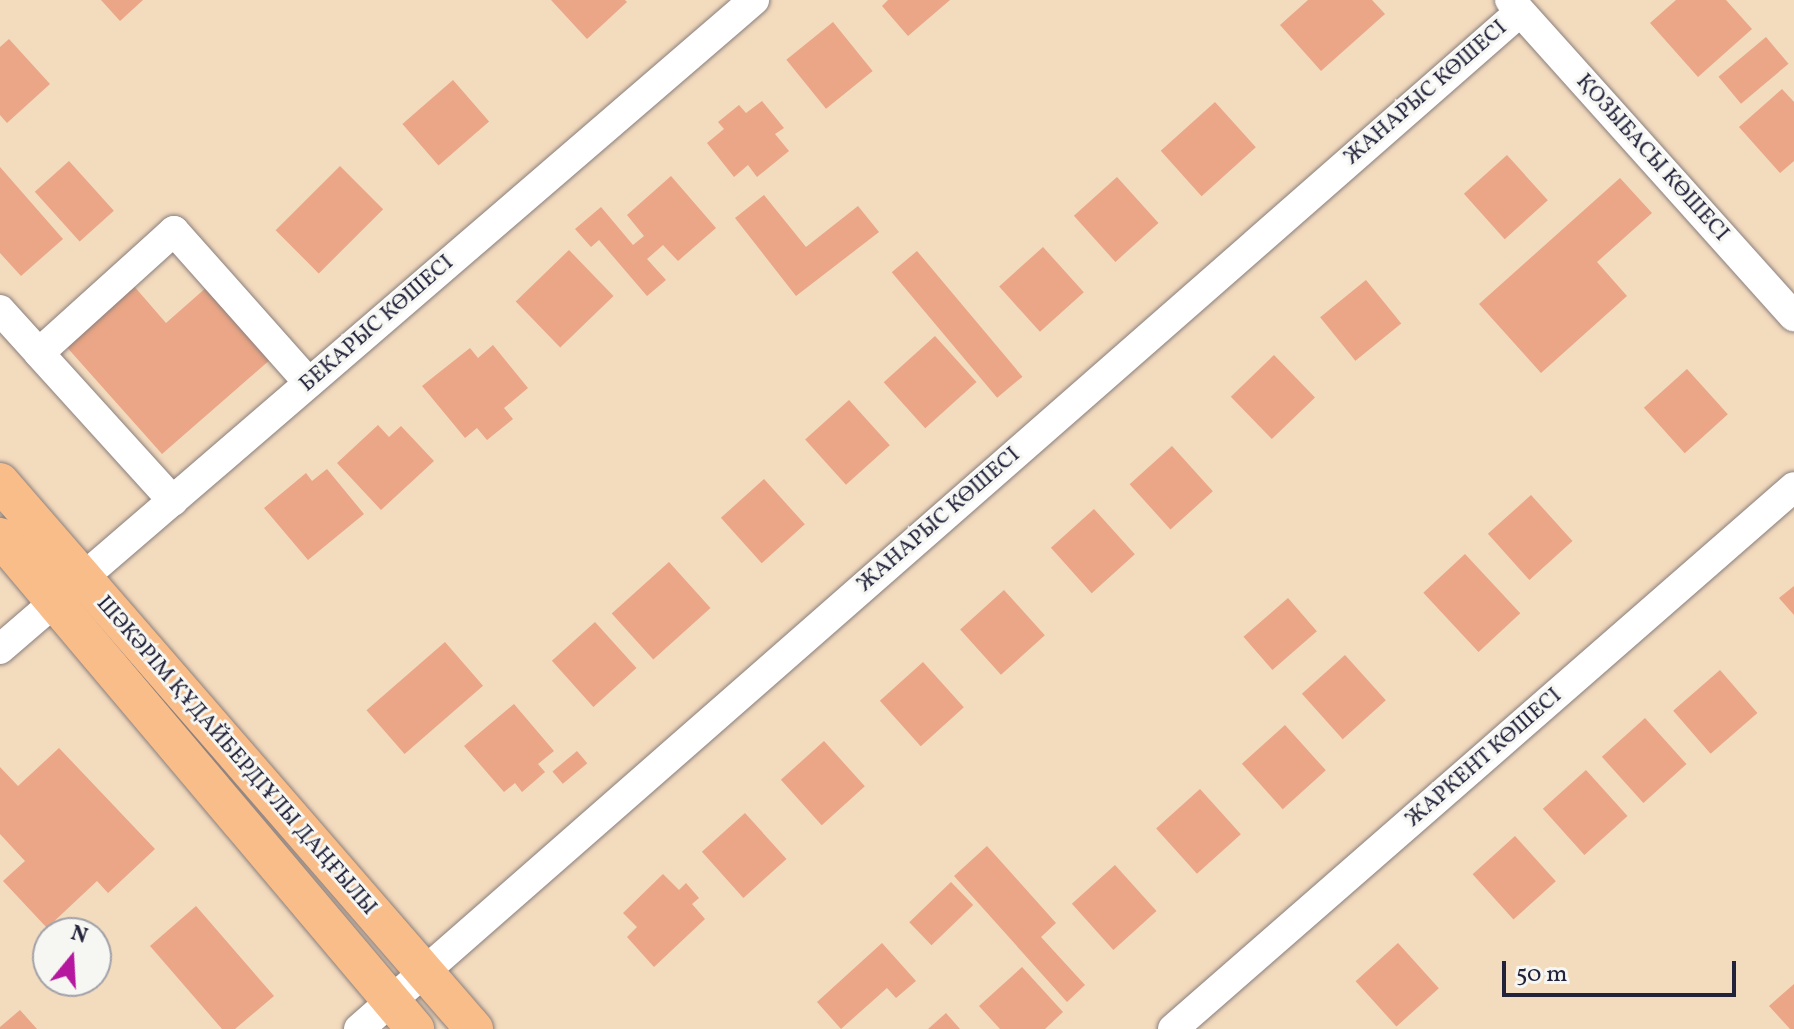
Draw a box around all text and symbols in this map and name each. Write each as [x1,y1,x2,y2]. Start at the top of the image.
street label: ЖАНАРЫС КӨШЕСІ [1339,15,1513,171]
street label: ҚОЗЫБАСЫ КӨШЕСІ [1570,69,1734,247]
street label: БЕКАРЫС КӨШЕСІ [295,250,459,398]
street label: ЖАНАРЫС КӨШЕСІ [852,442,1026,598]
street label: ШӘКӘРІМ ҚҰДАЙБЕРДІҰЛЫ ДАҢҒЫЛЫ [90,591,382,921]
street label: ЖАРКЕНТ КӨШЕСІ [1400,683,1568,833]
north arrow [32,917,112,997]
text: N [67,918,91,953]
scale bar [1506,945,1740,995]
text: 50 m [1516,958,1568,992]

